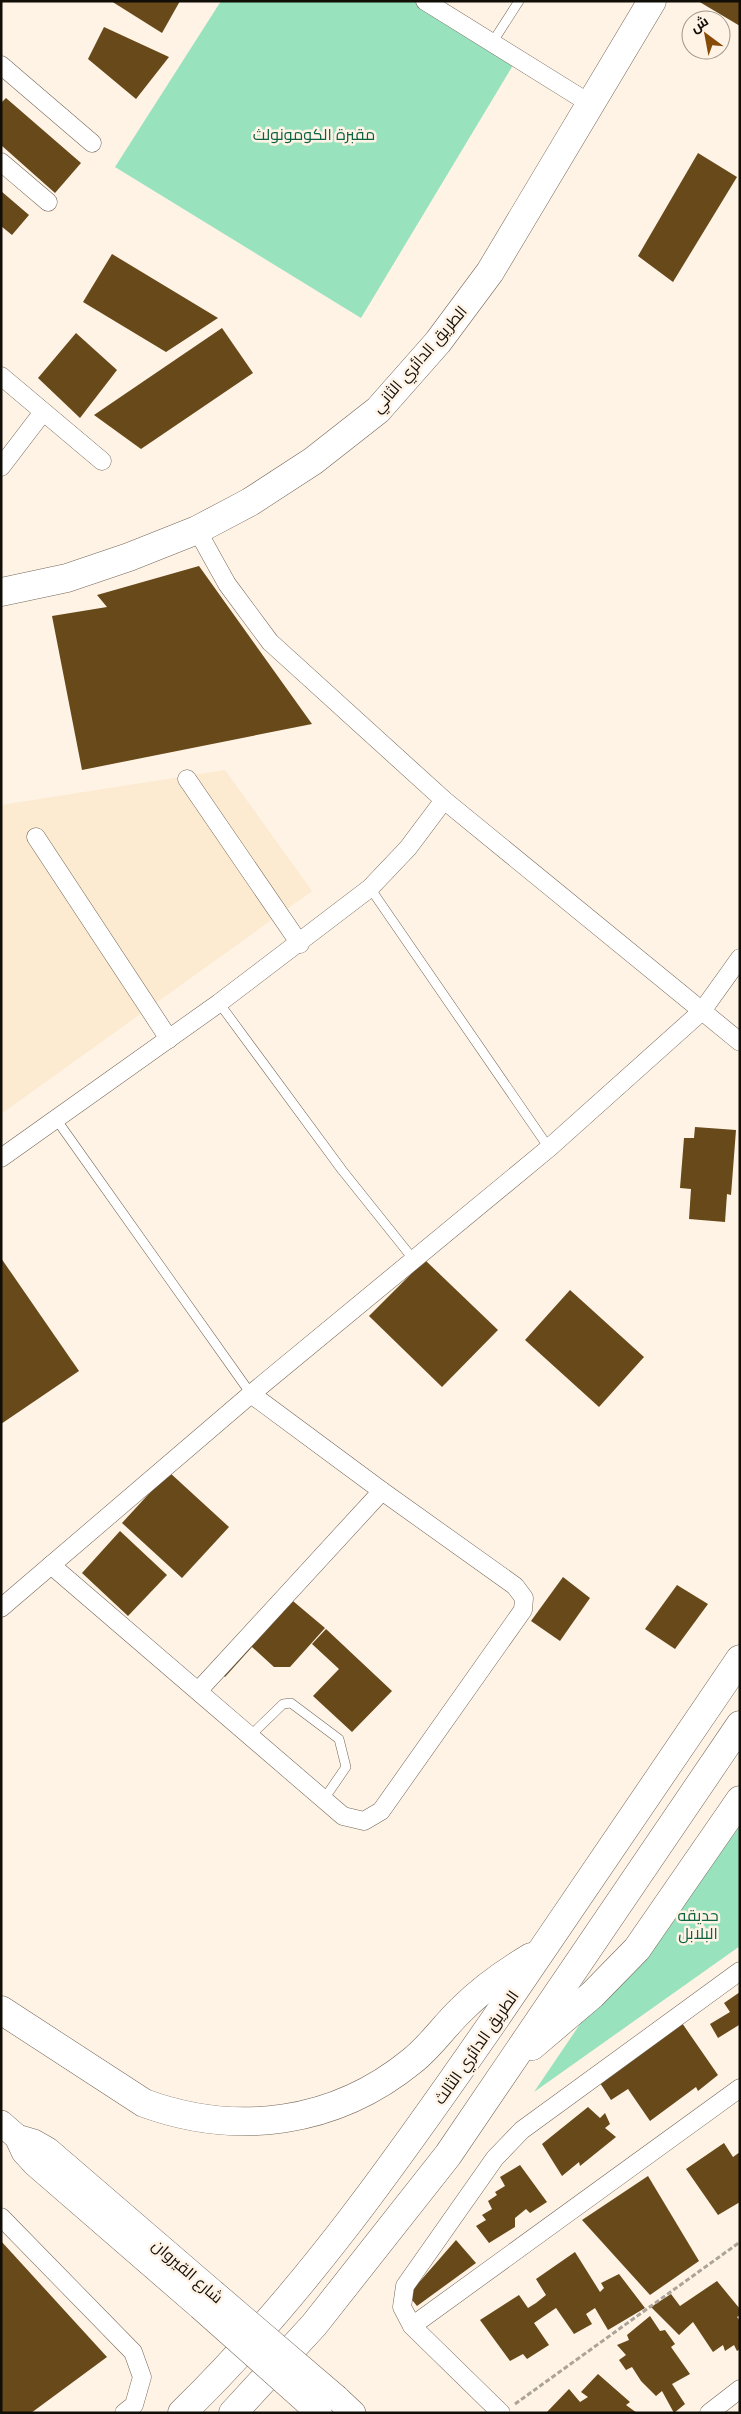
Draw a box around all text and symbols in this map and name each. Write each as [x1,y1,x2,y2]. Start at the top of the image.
north arrow [681,10,731,60]
text: ش [687,12,712,36]
park label: مقبرة الكومونولث [253,124,375,144]
street label: الطريق الدائري الثاني [367,301,474,419]
park label: حديقه البلابل [677,1905,719,1944]
street label: الطريق الدائري الثالث [429,1986,526,2110]
street label: شارع القيروان [147,2235,228,2309]

